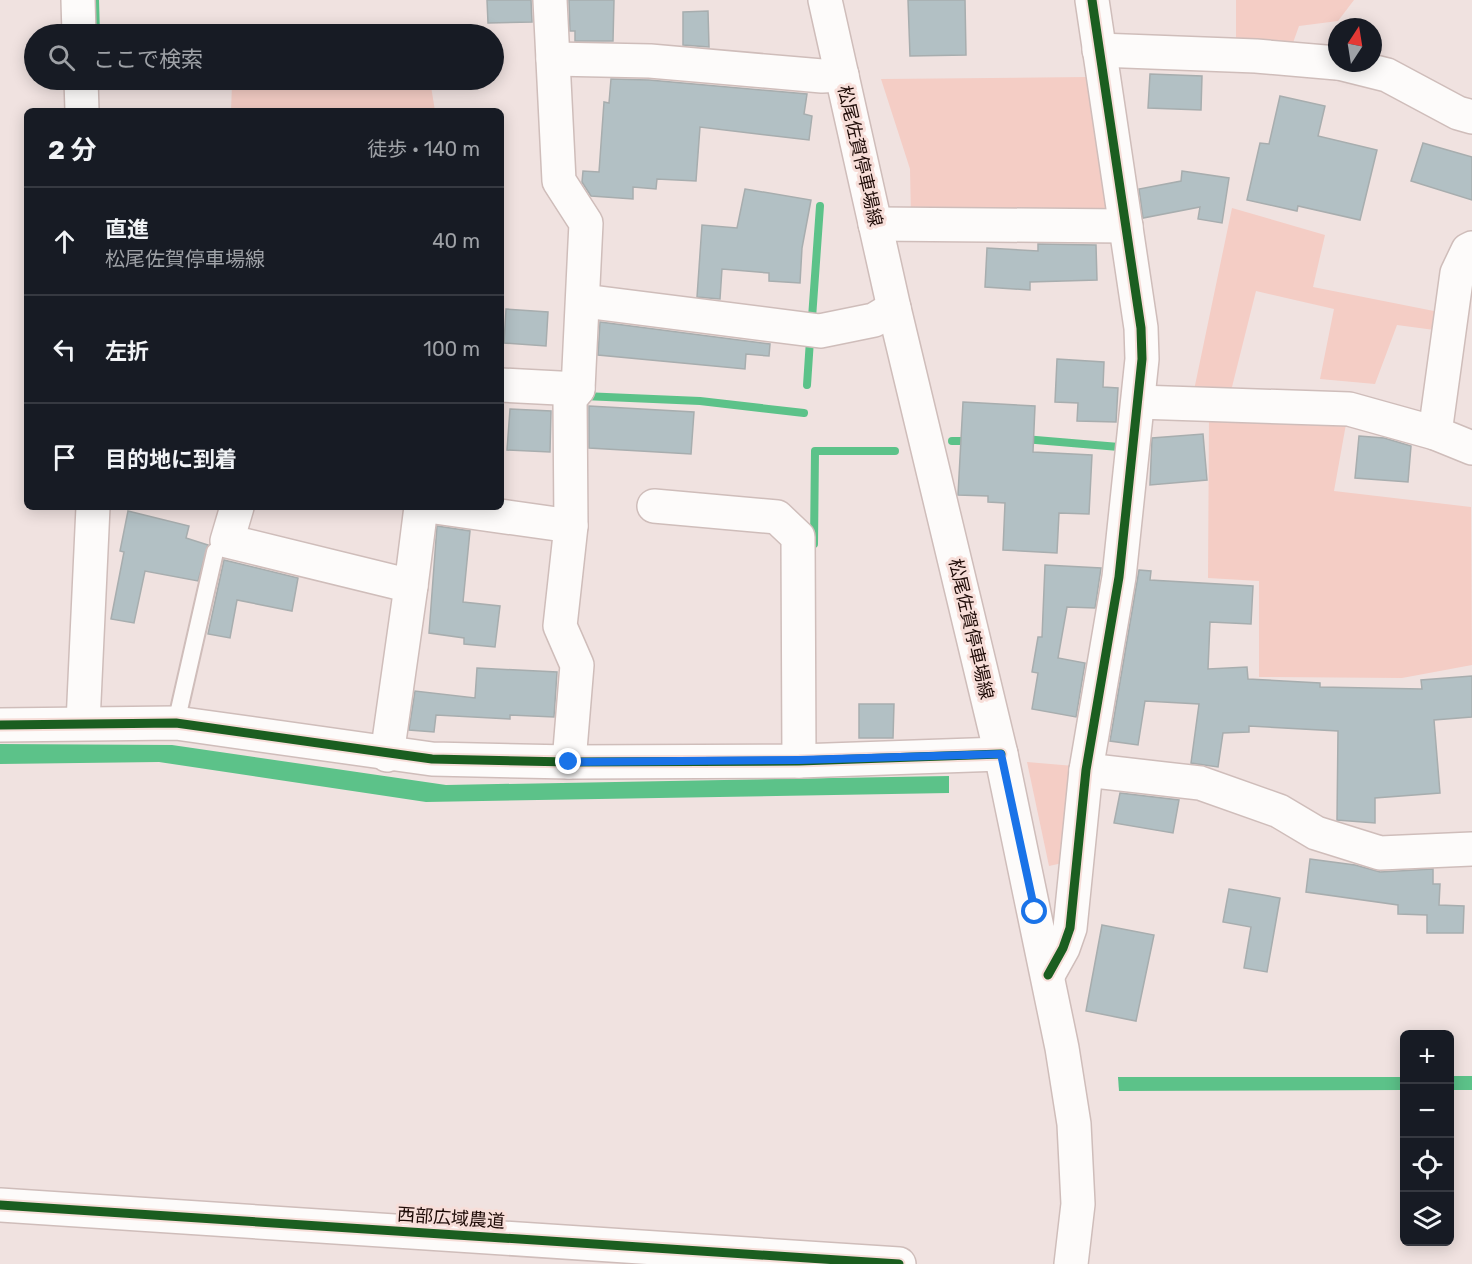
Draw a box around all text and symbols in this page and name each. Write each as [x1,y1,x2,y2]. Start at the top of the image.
north arrow [1328,18,1382,72]
search box [24,24,504,90]
icon: search [45,41,78,74]
text: ここで検索 [93,46,203,73]
street label: 松尾佐賀停車場線 [833,83,887,229]
text: 2 分 [48,135,96,166]
text: 徒歩 · 140 m [367,137,480,161]
text: 直進 [105,216,149,243]
icon: ahead [48,225,81,258]
text: 40 m [432,229,480,253]
text: 松尾佐賀停車場線 [105,247,265,271]
icon: left [48,333,81,366]
text: 100 m [423,337,480,361]
text: 左折 [105,338,149,365]
icon: arrive [48,441,81,474]
text: 目的地に到着 [105,446,237,473]
street label: 松尾佐賀停車場線 [944,556,998,702]
route end [555,748,581,774]
route start [1021,898,1047,924]
map controls [1400,1030,1454,1246]
button: + [1400,1030,1454,1084]
button: − [1400,1084,1454,1138]
button: locate [1400,1138,1454,1192]
button: layers [1400,1192,1454,1246]
street label: 西部広域農道 [396,1203,506,1233]

